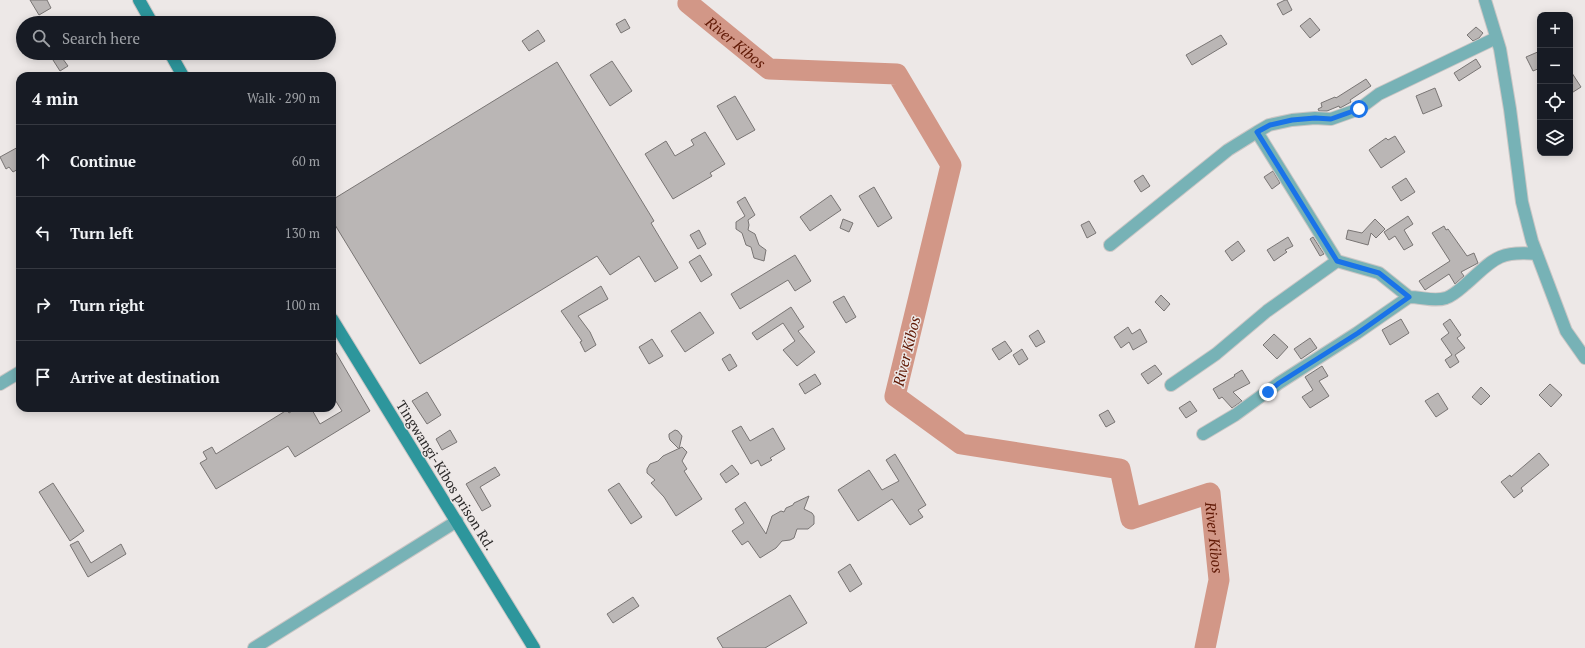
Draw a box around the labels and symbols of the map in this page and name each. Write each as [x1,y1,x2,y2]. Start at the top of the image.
water label: River Kibos [701,11,770,73]
route start [1350,100,1368,118]
water label: River Kibos [887,314,924,389]
route end [1259,383,1277,401]
street label: Tingwangi-Kibos prison Rd. [392,396,500,554]
water label: River Kibos [1201,500,1228,574]

